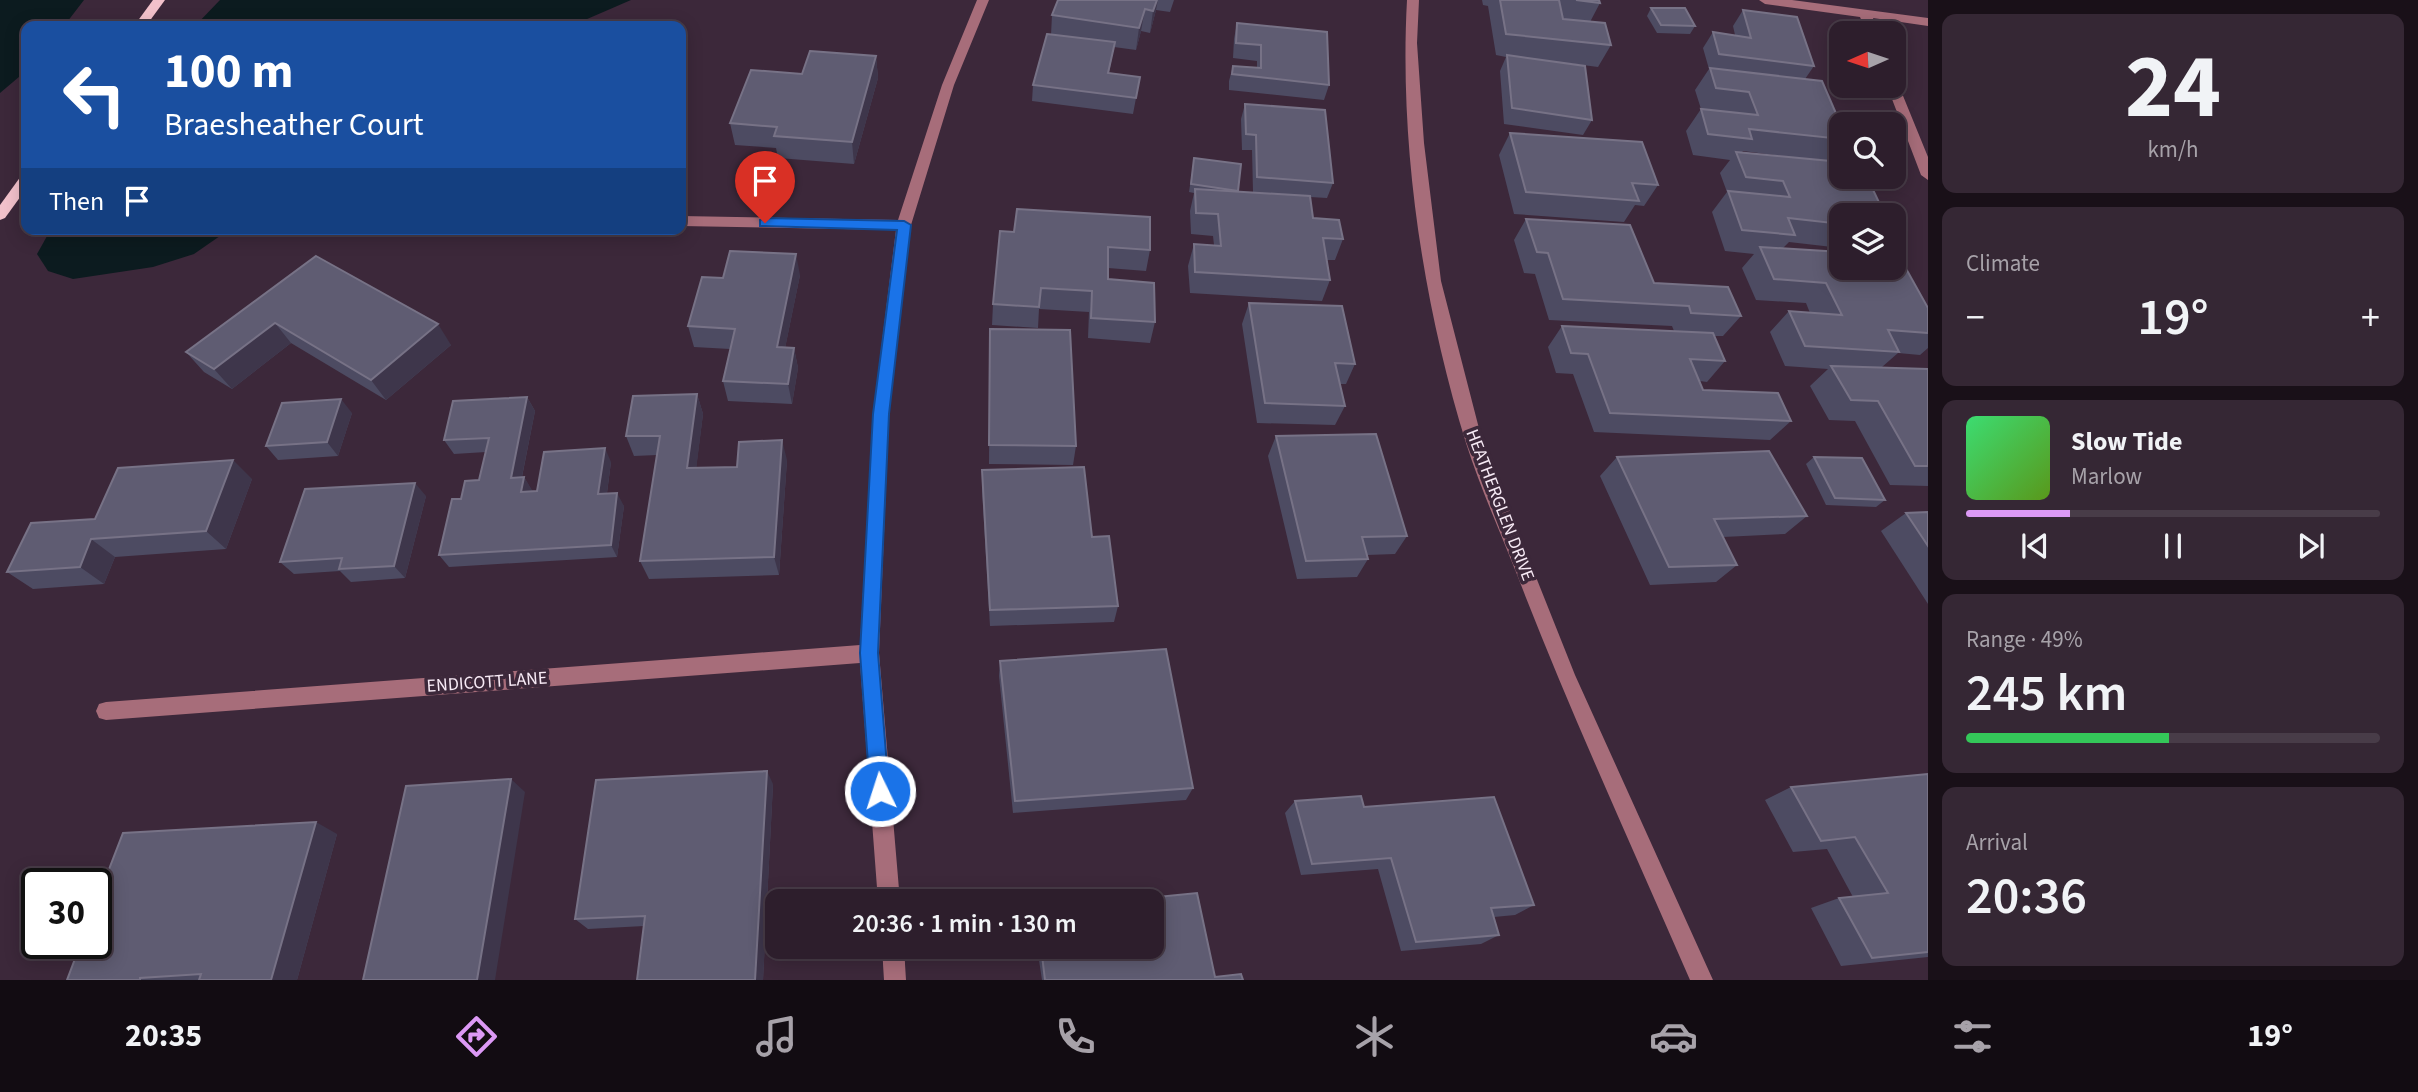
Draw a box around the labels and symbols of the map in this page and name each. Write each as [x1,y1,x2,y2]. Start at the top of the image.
north arrow [1829,21,1906,98]
pin [735,151,795,223]
street label: HEATHERGLEN DRIVE [1460,426,1540,584]
street label: ENDICOTT LANE [426,665,548,699]
position arrow [843,754,917,828]
speed limit sign: 30 [21,868,112,959]

